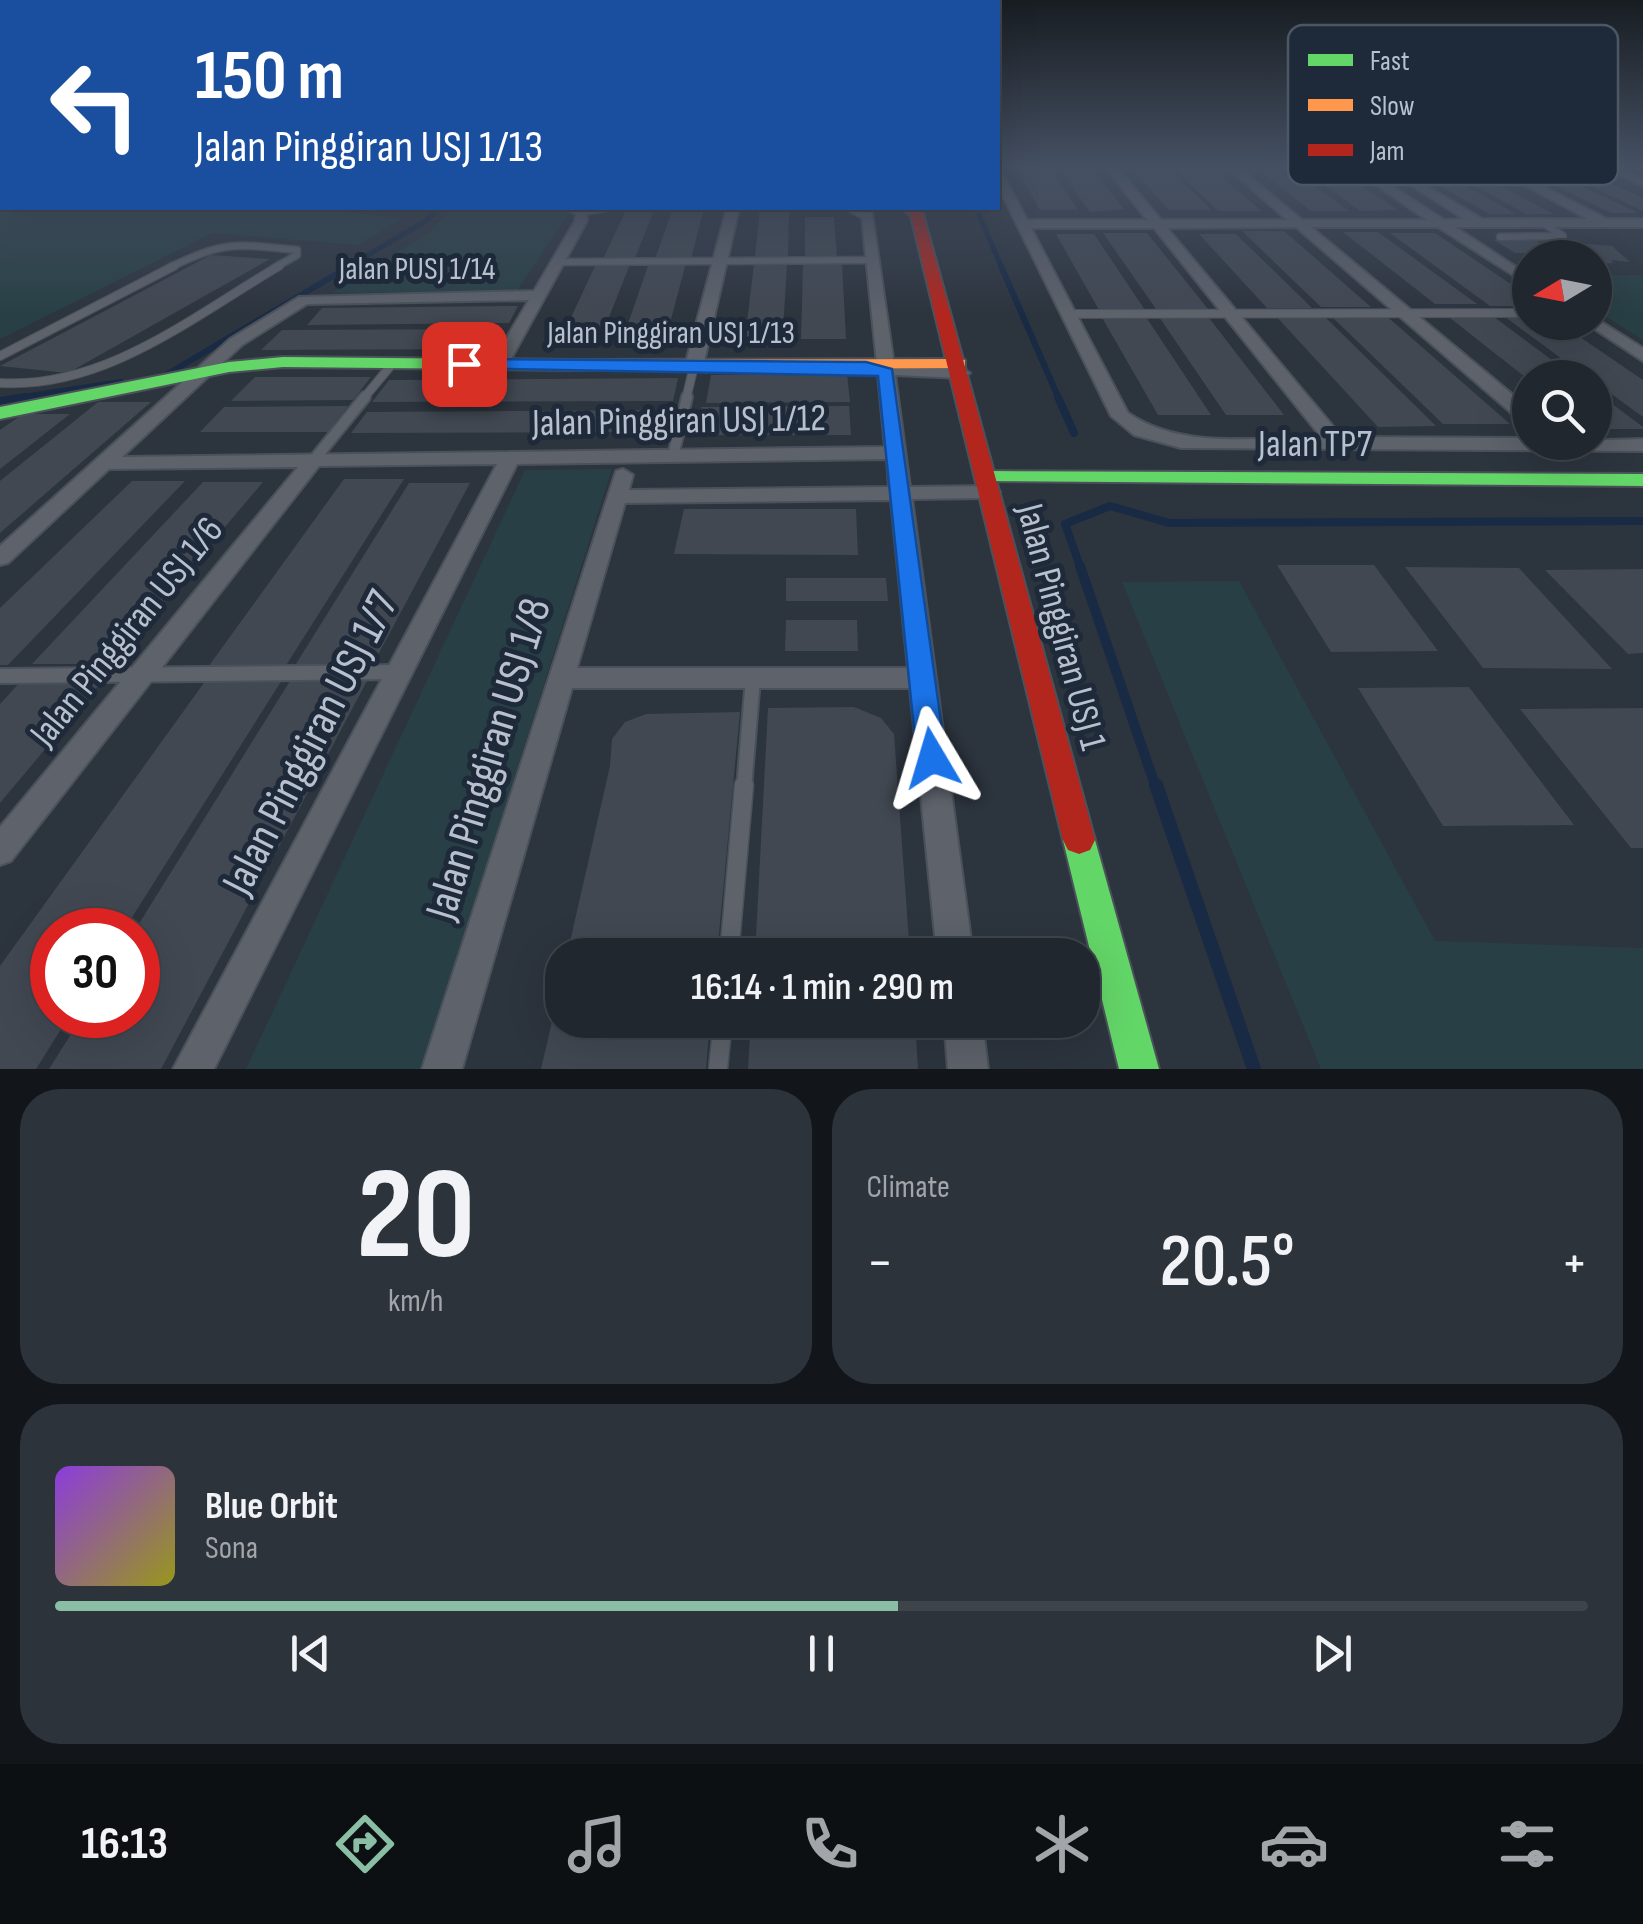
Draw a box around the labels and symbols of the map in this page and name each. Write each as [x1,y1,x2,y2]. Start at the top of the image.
legend [1288,25,1618,185]
text: Fast [1370,45,1409,78]
text: Slow [1370,90,1415,123]
text: Jam [1369,135,1405,168]
north arrow [1512,240,1612,340]
street label: Jalan PUSJ 1/14 [338,250,495,289]
street label: Jalan Pinggiran USJ 1/13 [546,314,795,353]
pin [422,322,507,407]
street label: Jalan Pinggiran USJ 1/12 [531,396,826,446]
street label: Jalan TP7 [1257,422,1372,467]
street label: Jalan Pinggiran USJ 1 [1006,498,1115,755]
street label: Jalan Pinggiran USJ 1/6 [20,508,233,756]
street label: Jalan Pinggiran USJ 1/7 [210,582,411,905]
street label: Jalan Pinggiran USJ 1/8 [414,592,564,927]
position arrow [880,706,984,810]
speed limit sign: 30 [30,908,160,1038]

